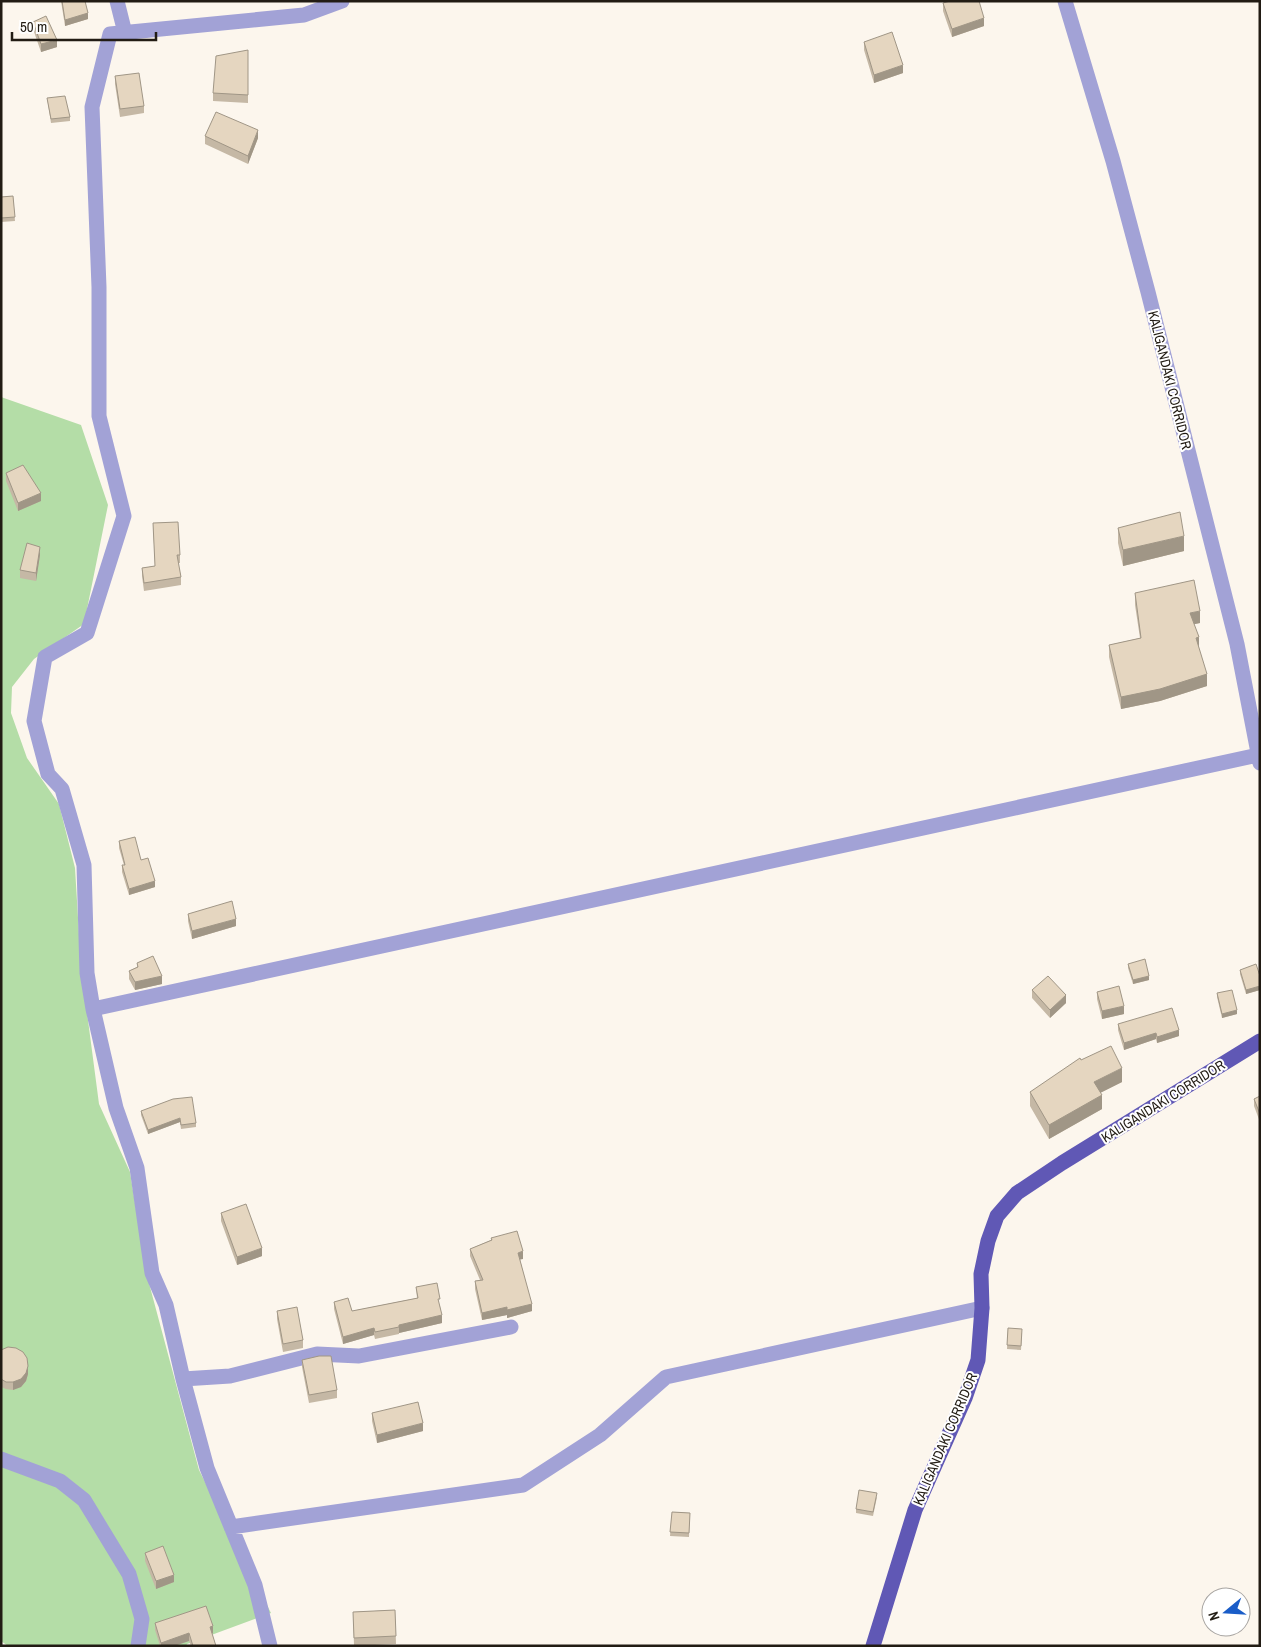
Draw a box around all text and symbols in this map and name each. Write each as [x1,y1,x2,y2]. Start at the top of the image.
scale bar [12,10,156,42]
text: 50 m [20,16,47,37]
street label: KALIGANDAKI CORRIDOR [1144,309,1196,451]
street label: KALIGANDAKI CORRIDOR [1098,1056,1228,1146]
street label: KALIGANDAKI CORRIDOR [909,1370,981,1508]
north arrow [1201,1587,1251,1637]
text: N [1204,1609,1223,1623]

